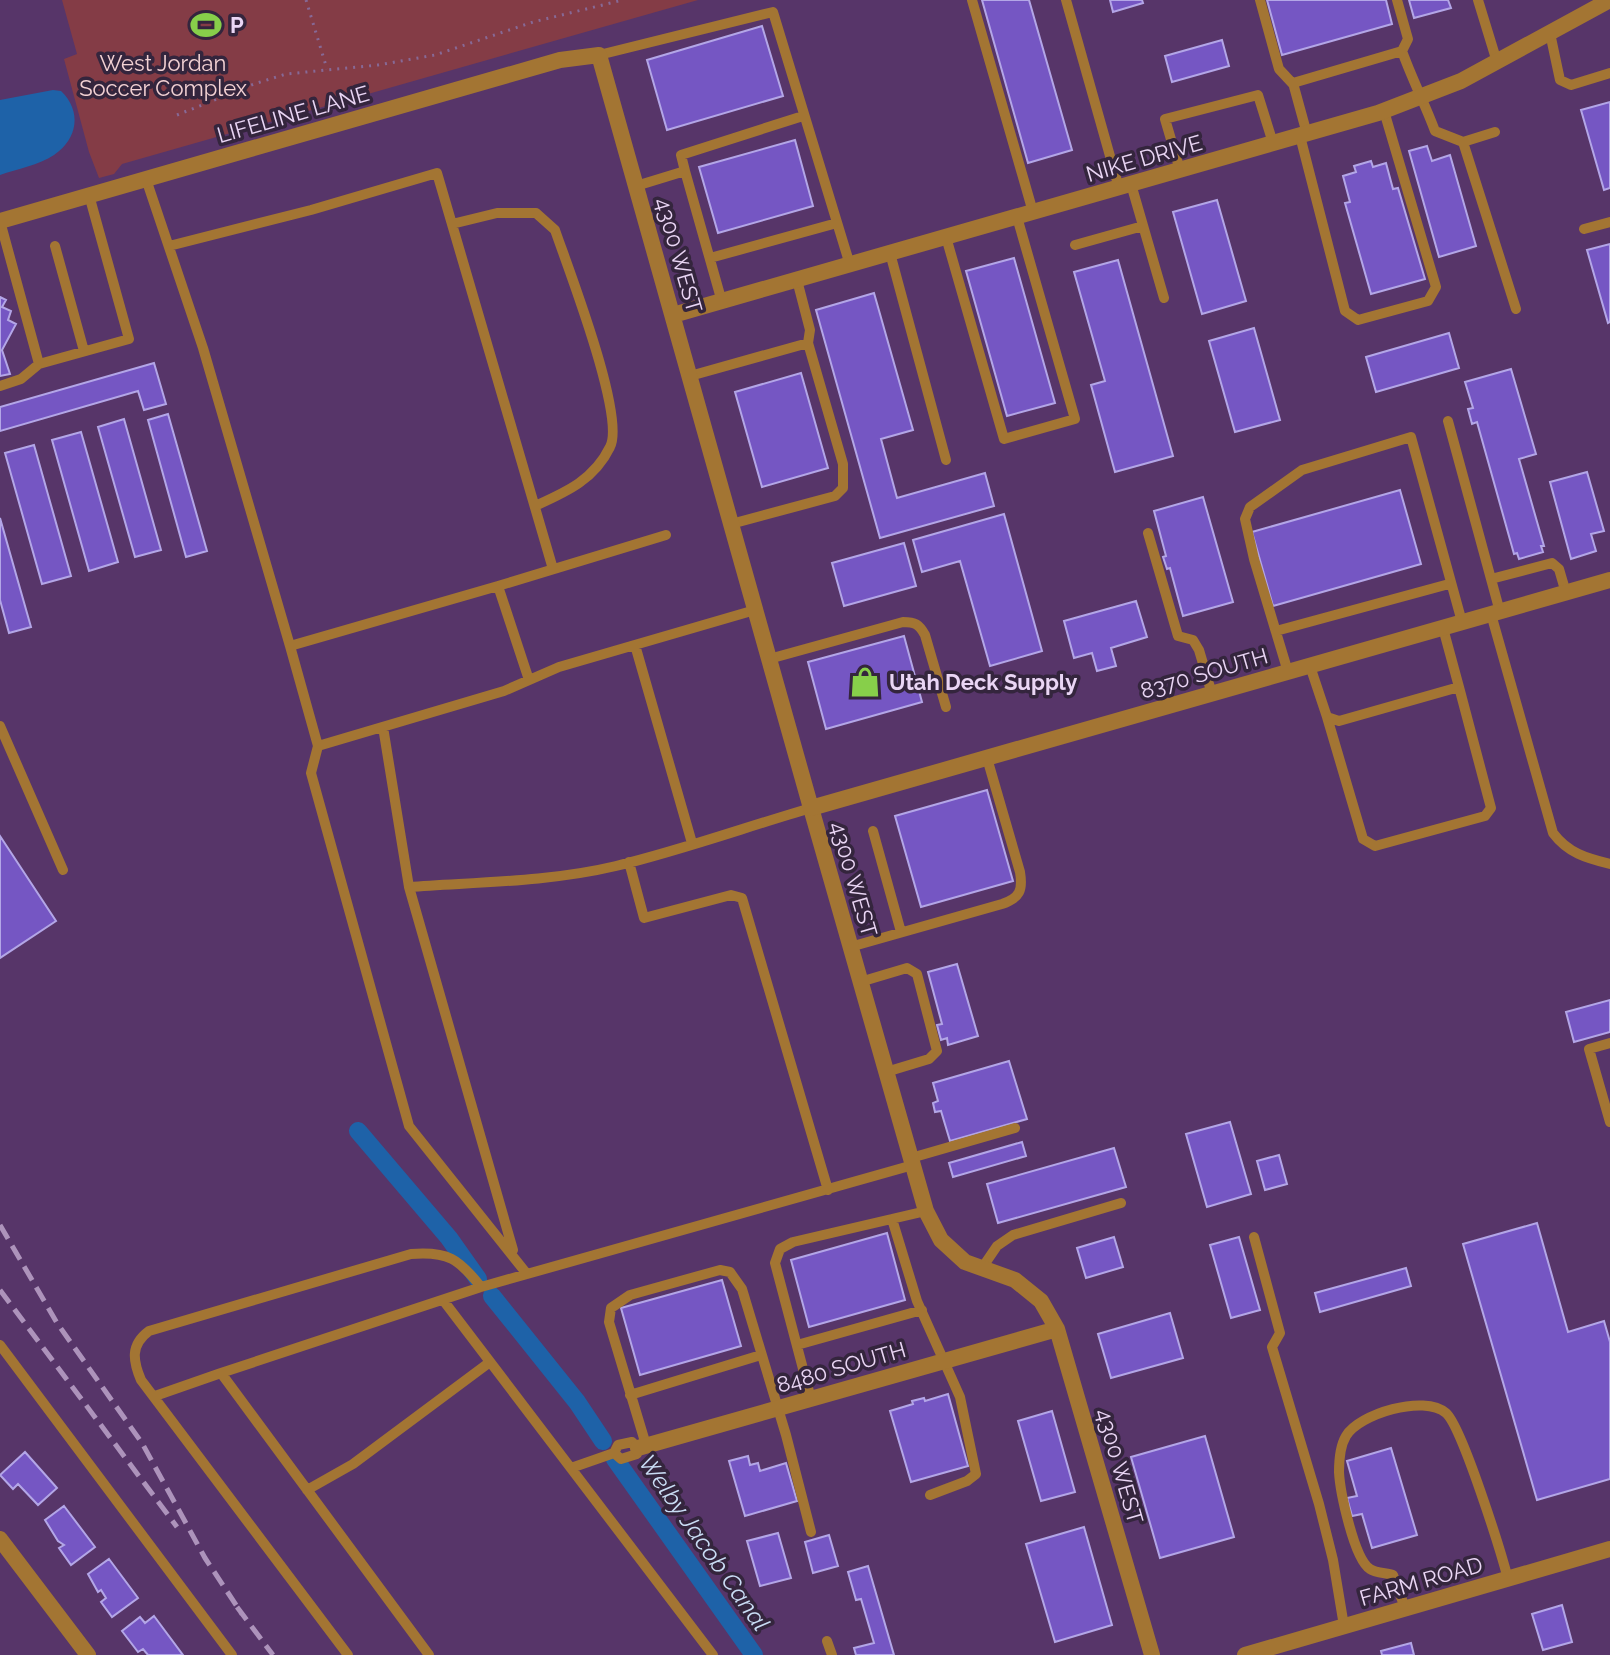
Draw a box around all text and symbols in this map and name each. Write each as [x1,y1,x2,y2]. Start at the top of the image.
sports icon: P [189,8,223,42]
place label: P [230,12,244,38]
park label: West Jordan Soccer Complex [79,50,247,101]
street label: LIFELINE LANE [214,80,372,148]
street label: NIKE DRIVE [1083,129,1205,187]
street label: 4300 WEST [650,194,708,316]
street label: 8370 SOUTH [1137,642,1271,704]
shop icon: Utah Deck Supply [848,665,882,699]
place label: Utah Deck Supply [889,669,1077,695]
street label: 4300 WEST [825,818,883,940]
street label: 8480 SOUTH [773,1336,909,1398]
street label: 4300 WEST [1091,1405,1149,1527]
water label: Welby Jacob Canal [633,1449,776,1636]
street label: FARM ROAD [1357,1551,1485,1611]

